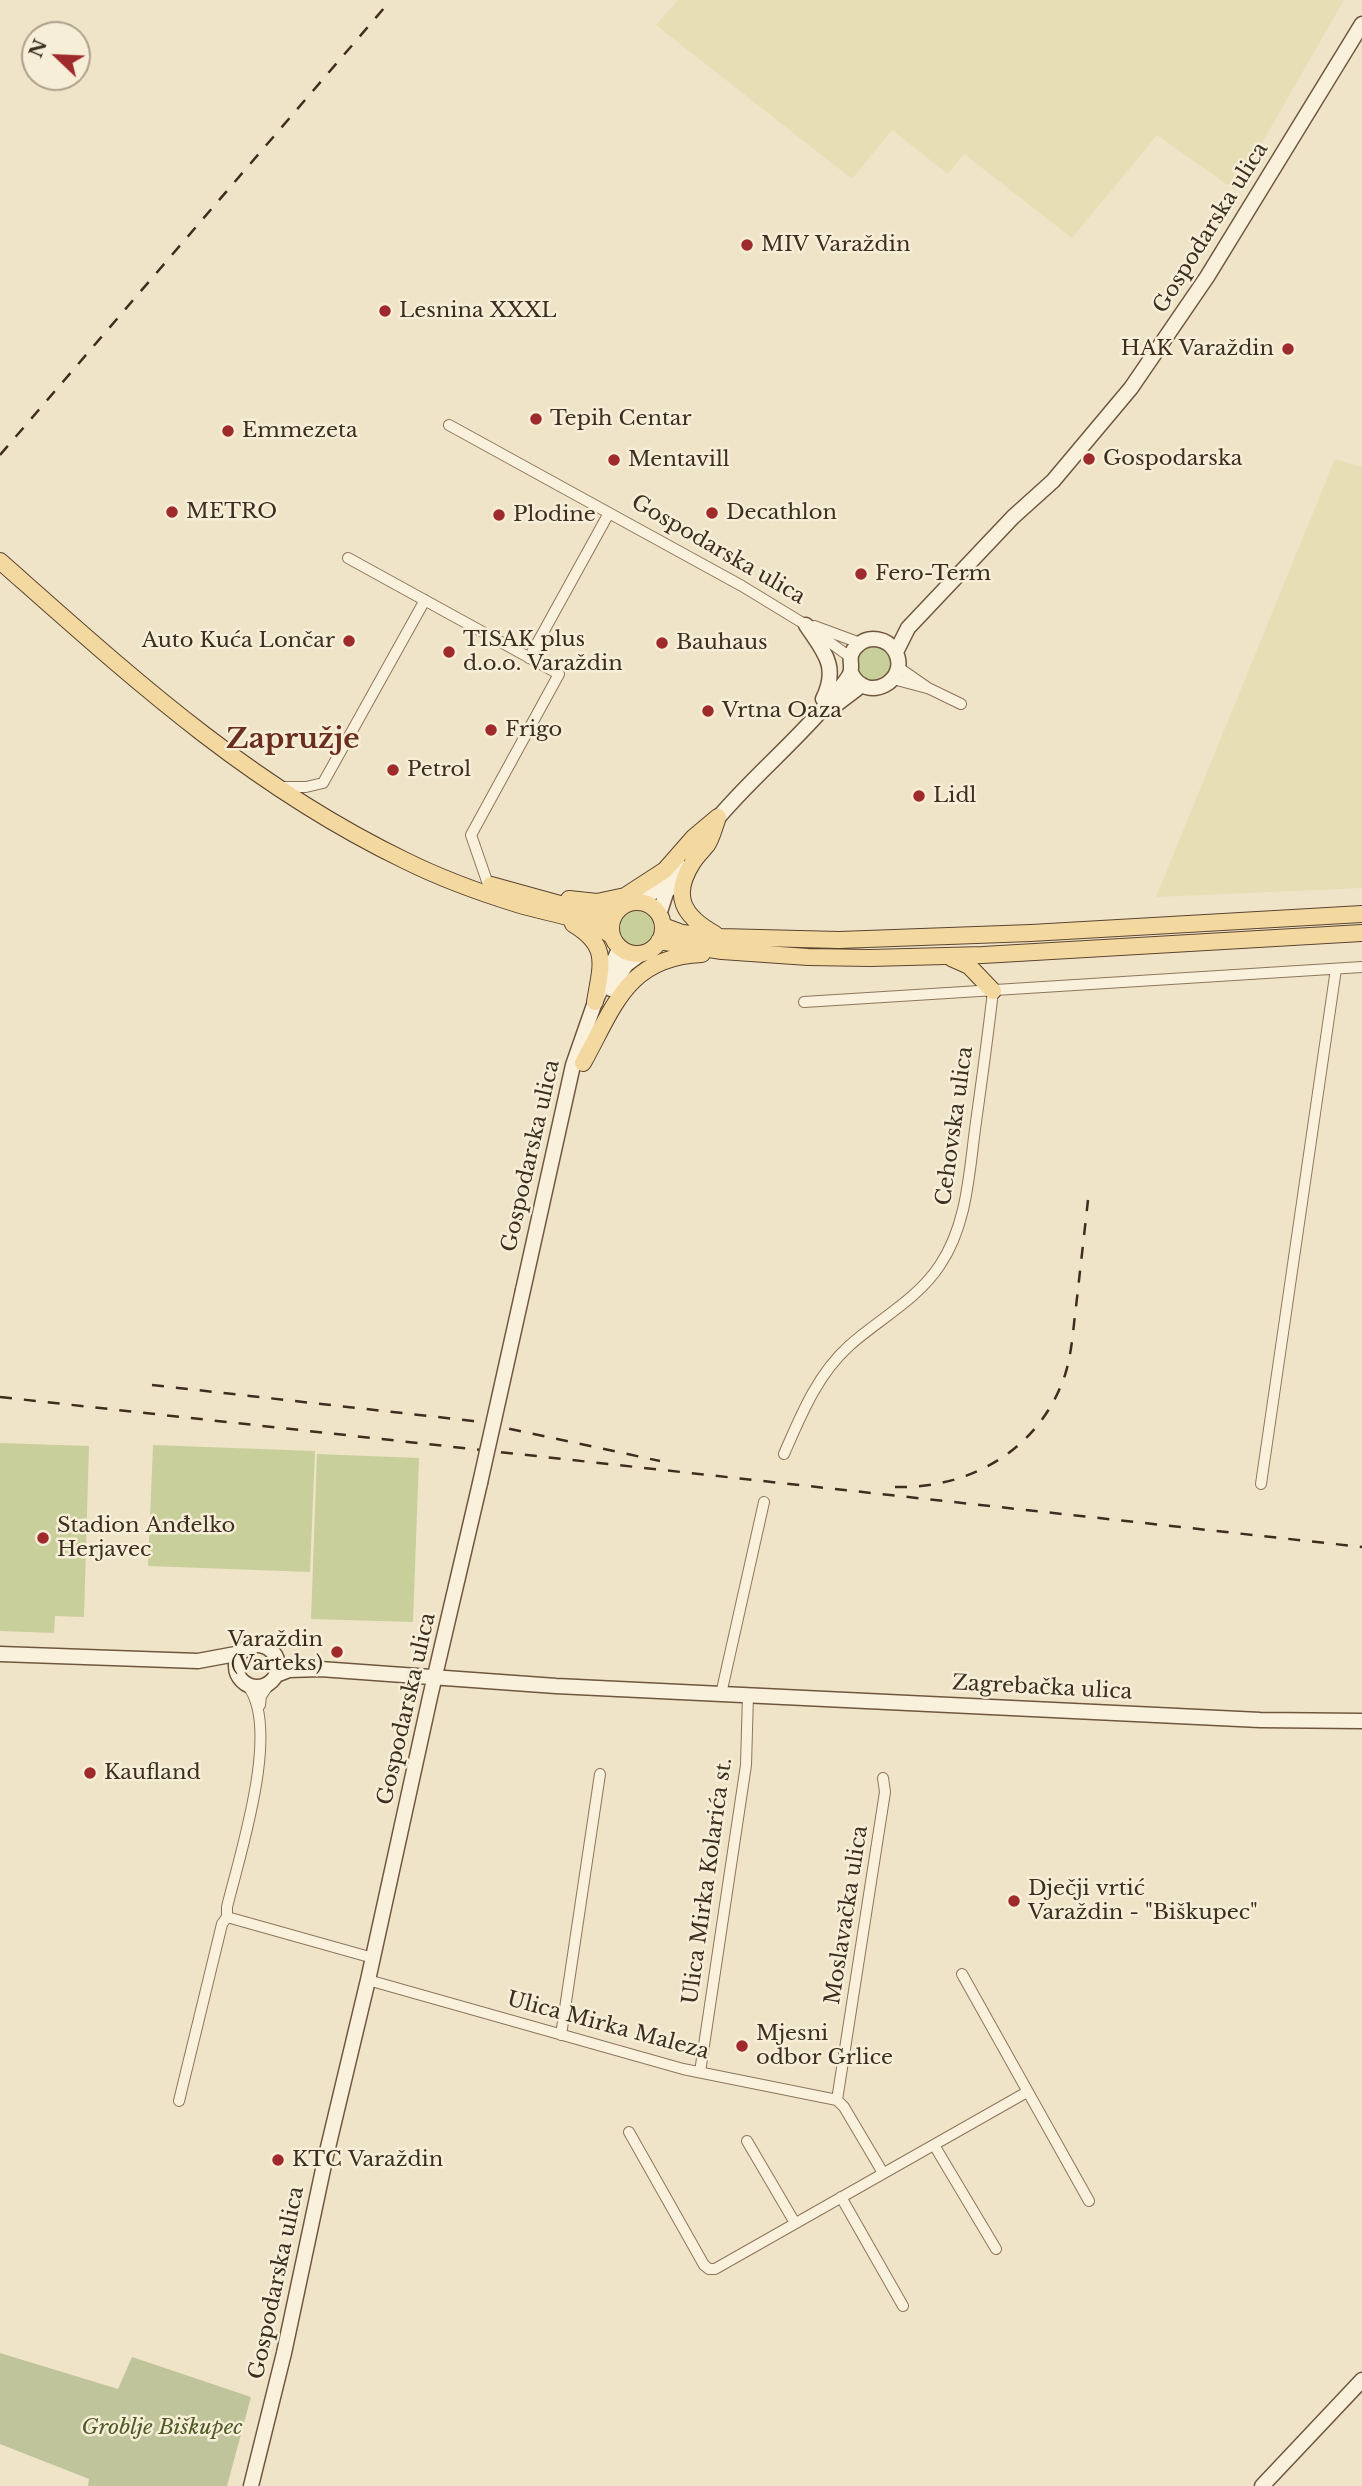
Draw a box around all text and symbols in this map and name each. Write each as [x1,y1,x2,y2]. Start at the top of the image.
north arrow [21,21,91,91]
text: N [24,36,52,61]
street label: Gospodarska ulica [1148,138,1274,318]
place label: MIV Varaždin [761,232,910,258]
marker: MIV Varaždin [739,237,755,253]
place label: Lesnina XXXL [399,298,556,324]
marker: Lesnina XXXL [377,303,393,319]
place label: HAK Varaždin [1121,336,1274,362]
marker: HAK Varaždin [1280,341,1296,357]
place label: Tepih Centar [550,406,691,432]
marker: Tepih Centar [528,411,544,427]
place label: Emmezeta [242,418,358,444]
marker: Emmezeta [220,423,236,439]
place label: Gospodarska [1103,446,1242,472]
place label: Mentavill [628,447,730,473]
marker: Gospodarska [1081,451,1097,467]
marker: Mentavill [606,452,622,468]
street label: Gospodarska ulica [627,490,809,610]
place label: METRO [186,499,277,525]
place label: Decathlon [726,500,837,526]
place label: Plodine [513,502,596,528]
marker: METRO [164,504,180,520]
marker: Decathlon [704,505,720,521]
marker: Plodine [491,507,507,523]
place label: Fero-Term [875,561,991,587]
marker: Fero-Term [853,566,869,582]
place label: TISAK plus d.o.o. Varaždin [463,627,623,677]
place label: Auto Kuća Lončar [142,628,335,654]
place label: Bauhaus [676,630,767,656]
marker: Auto Kuća Lončar [341,633,357,649]
marker: Bauhaus [654,635,670,651]
marker: TISAK plus d.o.o. Varaždin [441,644,457,660]
place label: Vrtna Oaza [722,698,842,724]
marker: Vrtna Oaza [700,703,716,719]
place label: Frigo [505,717,562,743]
marker: Frigo [483,722,499,738]
district label: Zapružje [226,723,360,757]
place label: Petrol [407,757,471,783]
marker: Petrol [385,762,401,778]
place label: Lidl [933,783,976,809]
marker: Lidl [911,788,927,804]
street label: Cehovska ulica [931,1045,979,1207]
street label: Gospodarska ulica [497,1057,565,1255]
place label: Stadion Anđelko Herjavec [57,1513,235,1563]
marker: Stadion Anđelko Herjavec [35,1530,51,1546]
street label: Gospodarska ulica [373,1610,441,1808]
place label: Varaždin (Varteks) [228,1627,323,1677]
marker: Varaždin (Varteks) [329,1644,345,1660]
street label: Zagrebačka ulica [951,1671,1133,1705]
street label: Ulica Mirka Kolarića st. [678,1756,738,2006]
place label: Kaufland [104,1760,201,1786]
marker: Kaufland [82,1765,98,1781]
street label: Moslavačka ulica [820,1824,874,2006]
place label: Dječji vrtić Varaždin - "Biškupec" [1028,1876,1258,1926]
marker: Dječji vrtić Varaždin - "Biškupec" [1006,1893,1022,1909]
street label: Ulica Mirka Maleza [504,1987,712,2065]
place label: Mjesni odbor Grlice [756,2021,893,2071]
marker: Mjesni odbor Grlice [734,2038,750,2054]
place label: KTC Varaždin [292,2147,443,2173]
marker: KTC Varaždin [270,2152,286,2168]
street label: Gospodarska ulica [244,2184,310,2382]
park label: Groblje Biškupec [82,2415,242,2441]

